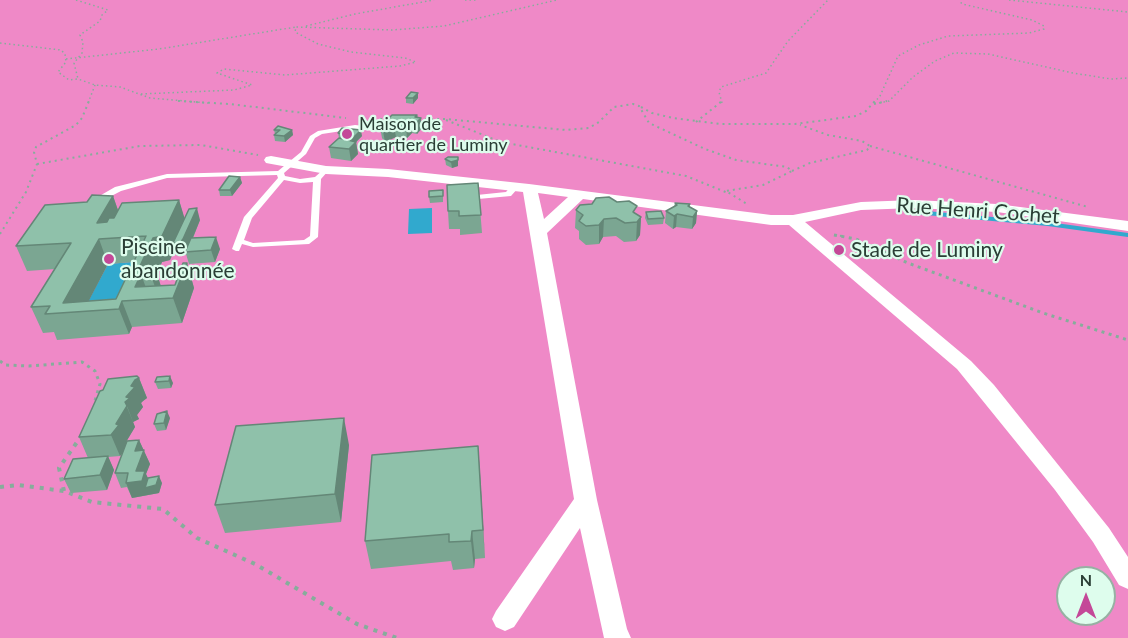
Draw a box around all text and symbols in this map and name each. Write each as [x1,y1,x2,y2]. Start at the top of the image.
place label: Maison de quartier de Luminy [359,113,508,156]
marker: Maison de quartier de Luminy [340,127,354,141]
street label: Rue Henri Cochet [896,193,1060,229]
place label: Piscine abandonnée [121,234,235,284]
place label: Stade de Luminy [851,237,1003,263]
marker: Stade de Luminy [832,243,846,257]
marker: Piscine abandonnée [102,252,116,266]
north arrow [1056,566,1116,626]
text: N [1080,570,1092,589]

